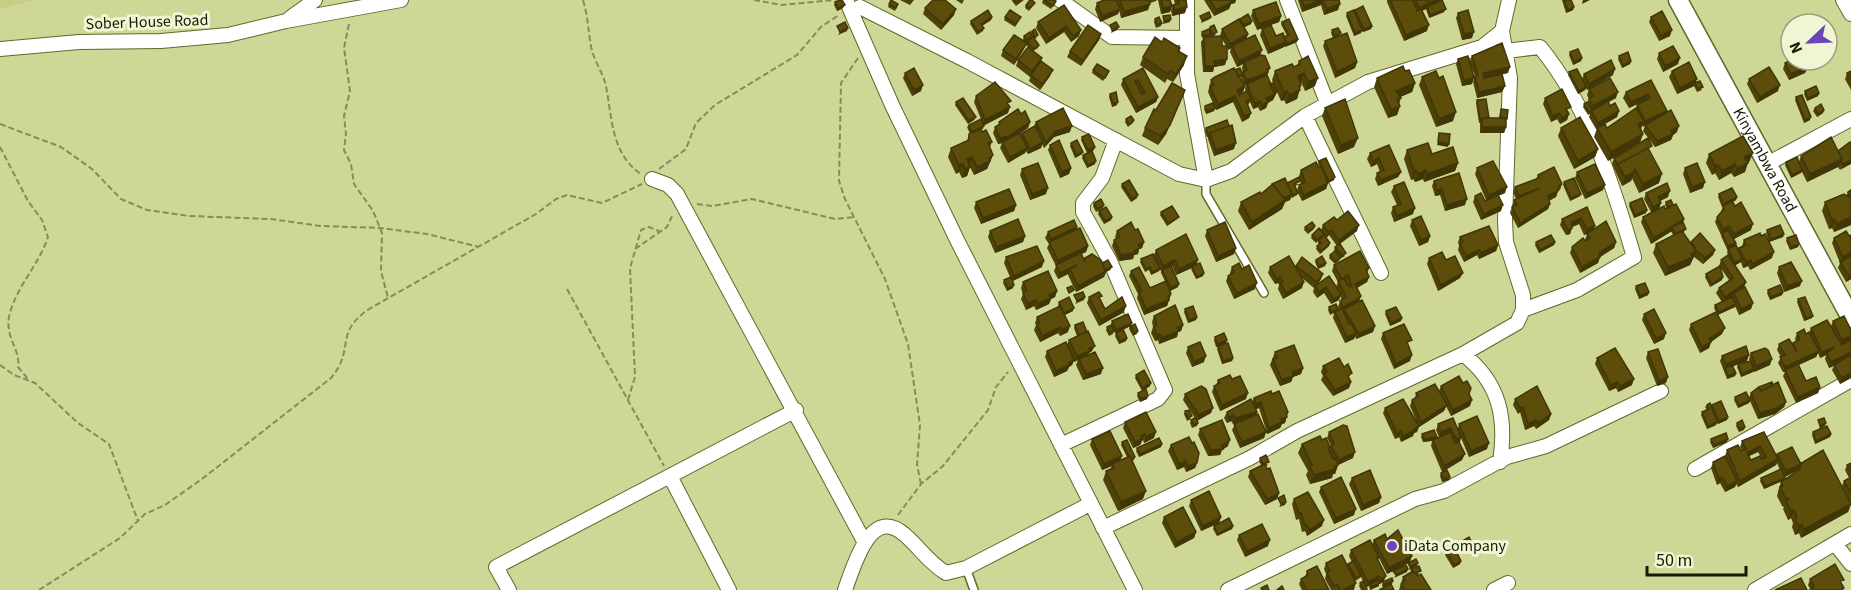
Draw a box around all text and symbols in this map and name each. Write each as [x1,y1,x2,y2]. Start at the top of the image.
street label: Sober House Road [85,9,209,35]
north arrow [1779,12,1839,72]
text: N [1784,38,1808,57]
street label: Kinyambwa Road [1728,104,1802,216]
place label: iData Company [1404,535,1507,557]
marker: iData Company [1385,539,1399,553]
scale bar [1647,539,1746,577]
text: 50 m [1656,548,1692,573]

